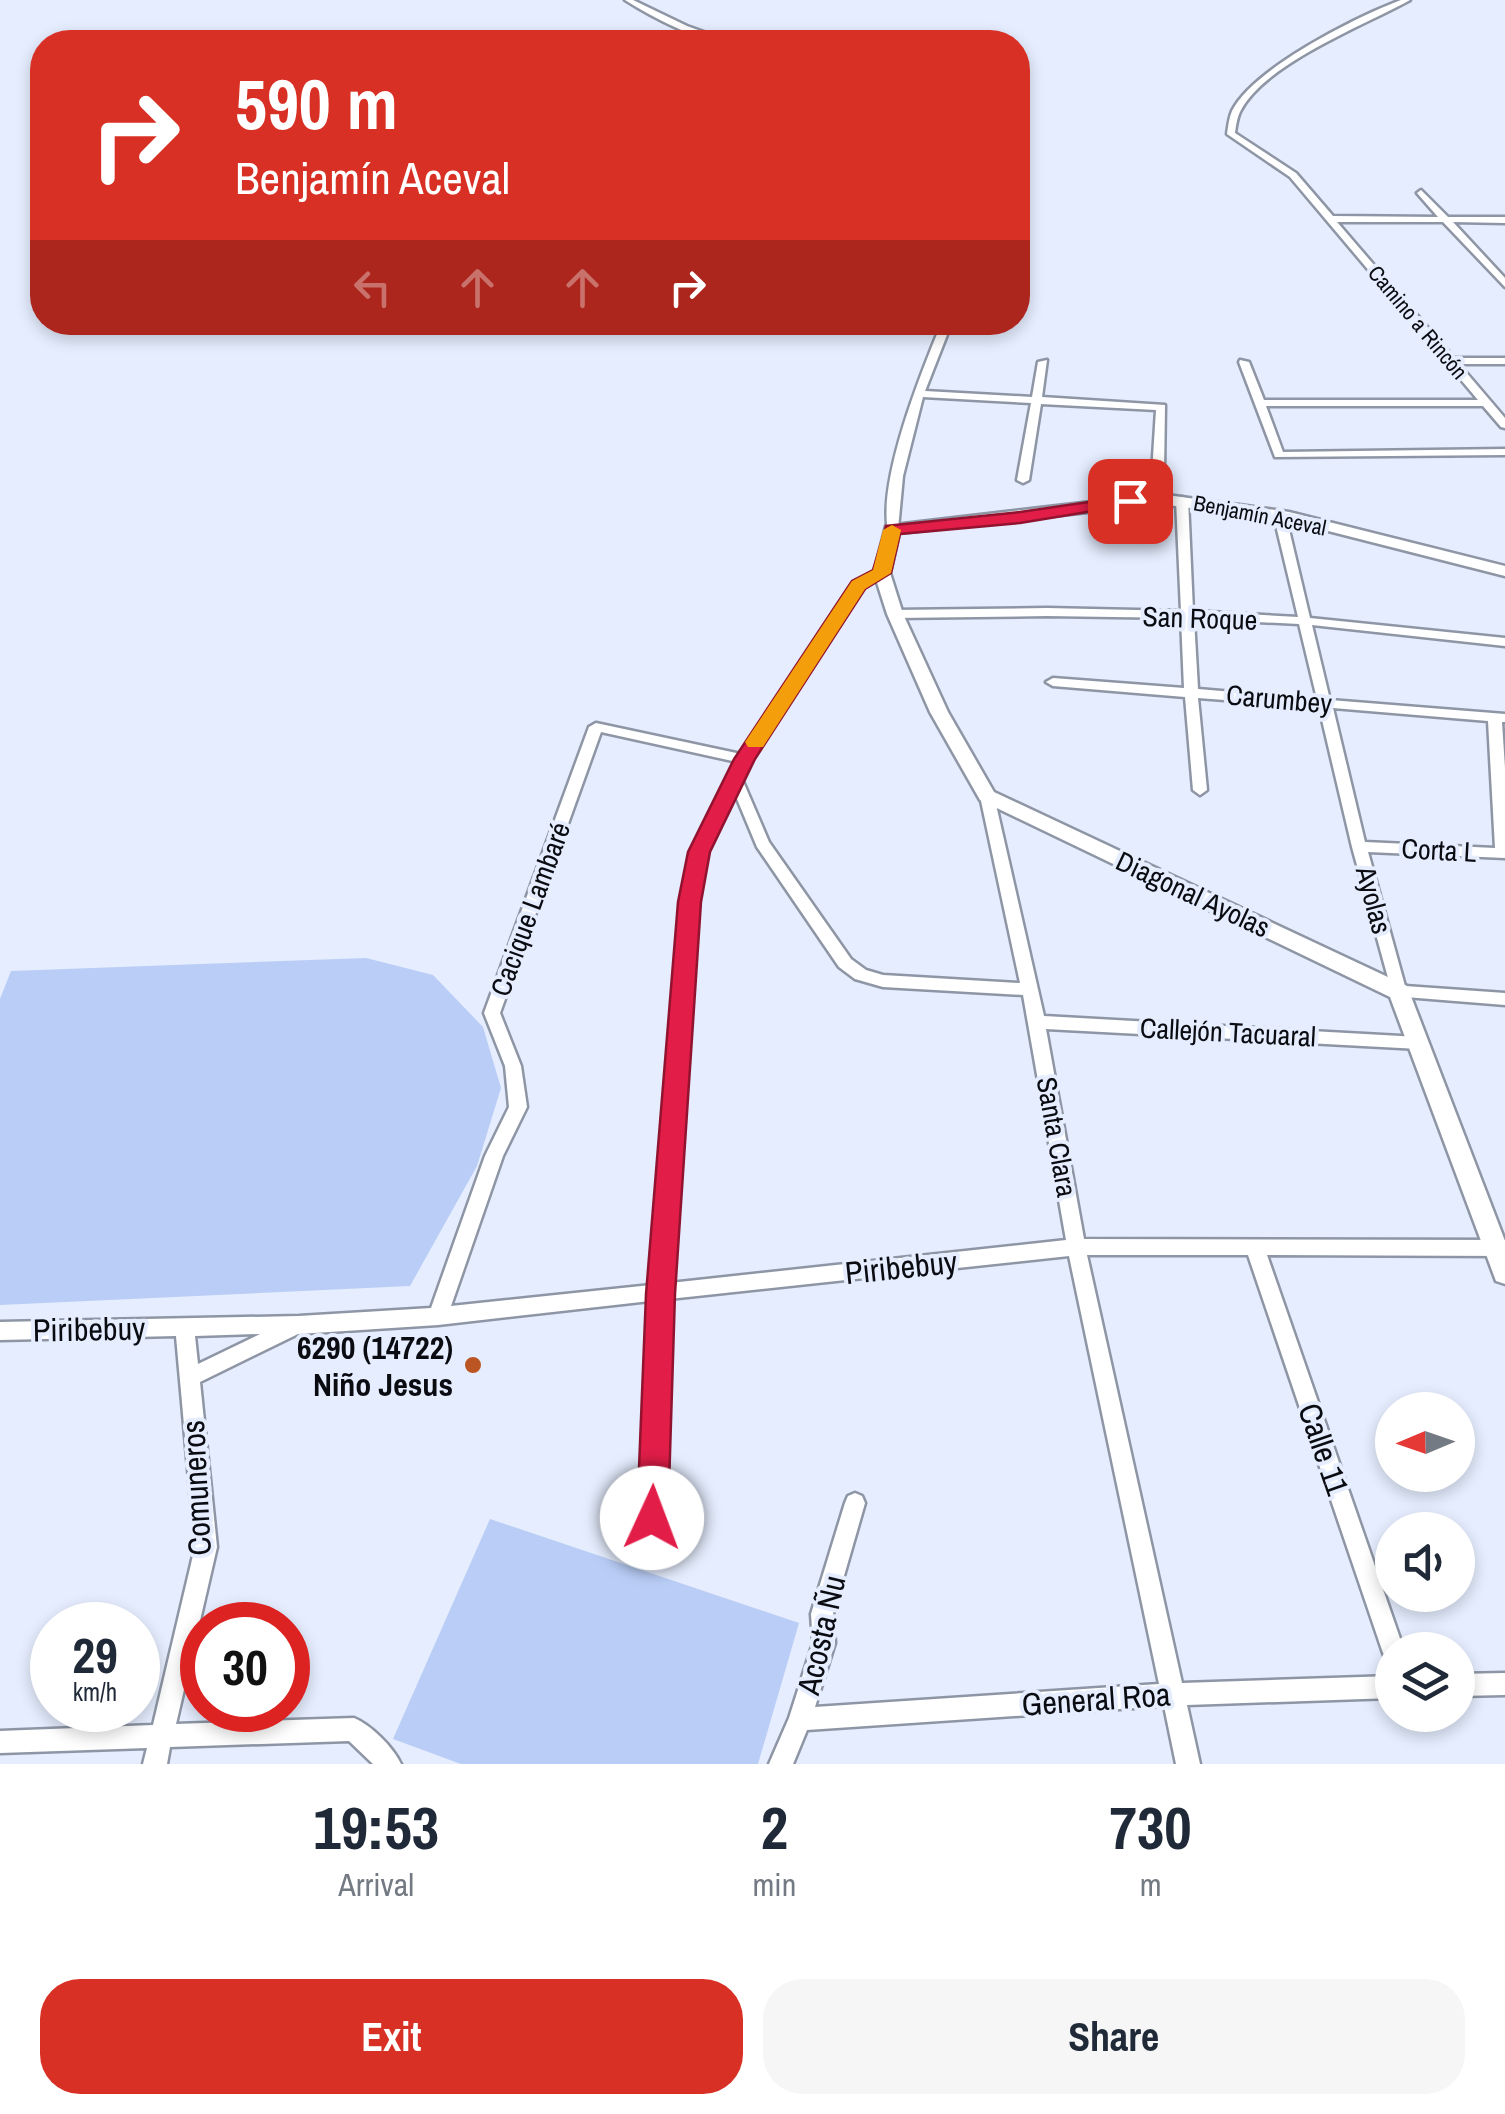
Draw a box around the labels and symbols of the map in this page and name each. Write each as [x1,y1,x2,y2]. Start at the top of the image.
street label: Camino a Rincón [1361,259,1475,385]
pin [1088,459,1173,544]
street label: Benjamín Aceval [1191,487,1329,543]
street label: San Roque [1142,597,1258,639]
street label: Carumbey [1225,675,1334,723]
street label: Cacique Lambaré [481,817,579,1001]
street label: Corta L [1400,829,1478,871]
street label: Diagonal Ayolas [1110,842,1276,946]
street label: Ayolas [1347,861,1401,938]
street label: Callejón Tacuaral [1139,1008,1317,1056]
street label: Santa Clara [1028,1074,1086,1200]
street label: Piribebuy [843,1240,959,1294]
street label: Piribebuy [32,1307,146,1351]
place label: 6290 (14722) Niño Jesus [297,1326,453,1406]
marker: 6290 (14722) Niño Jesus [462,1354,484,1376]
north arrow [1375,1392,1475,1492]
street label: Calle 11 [1288,1397,1360,1501]
street label: Comuneros [171,1419,221,1557]
position arrow [600,1466,704,1570]
street label: Acosta Ñu [786,1571,856,1700]
speed limit sign: 30 [180,1602,310,1732]
street label: General Roa [1020,1672,1172,1726]

